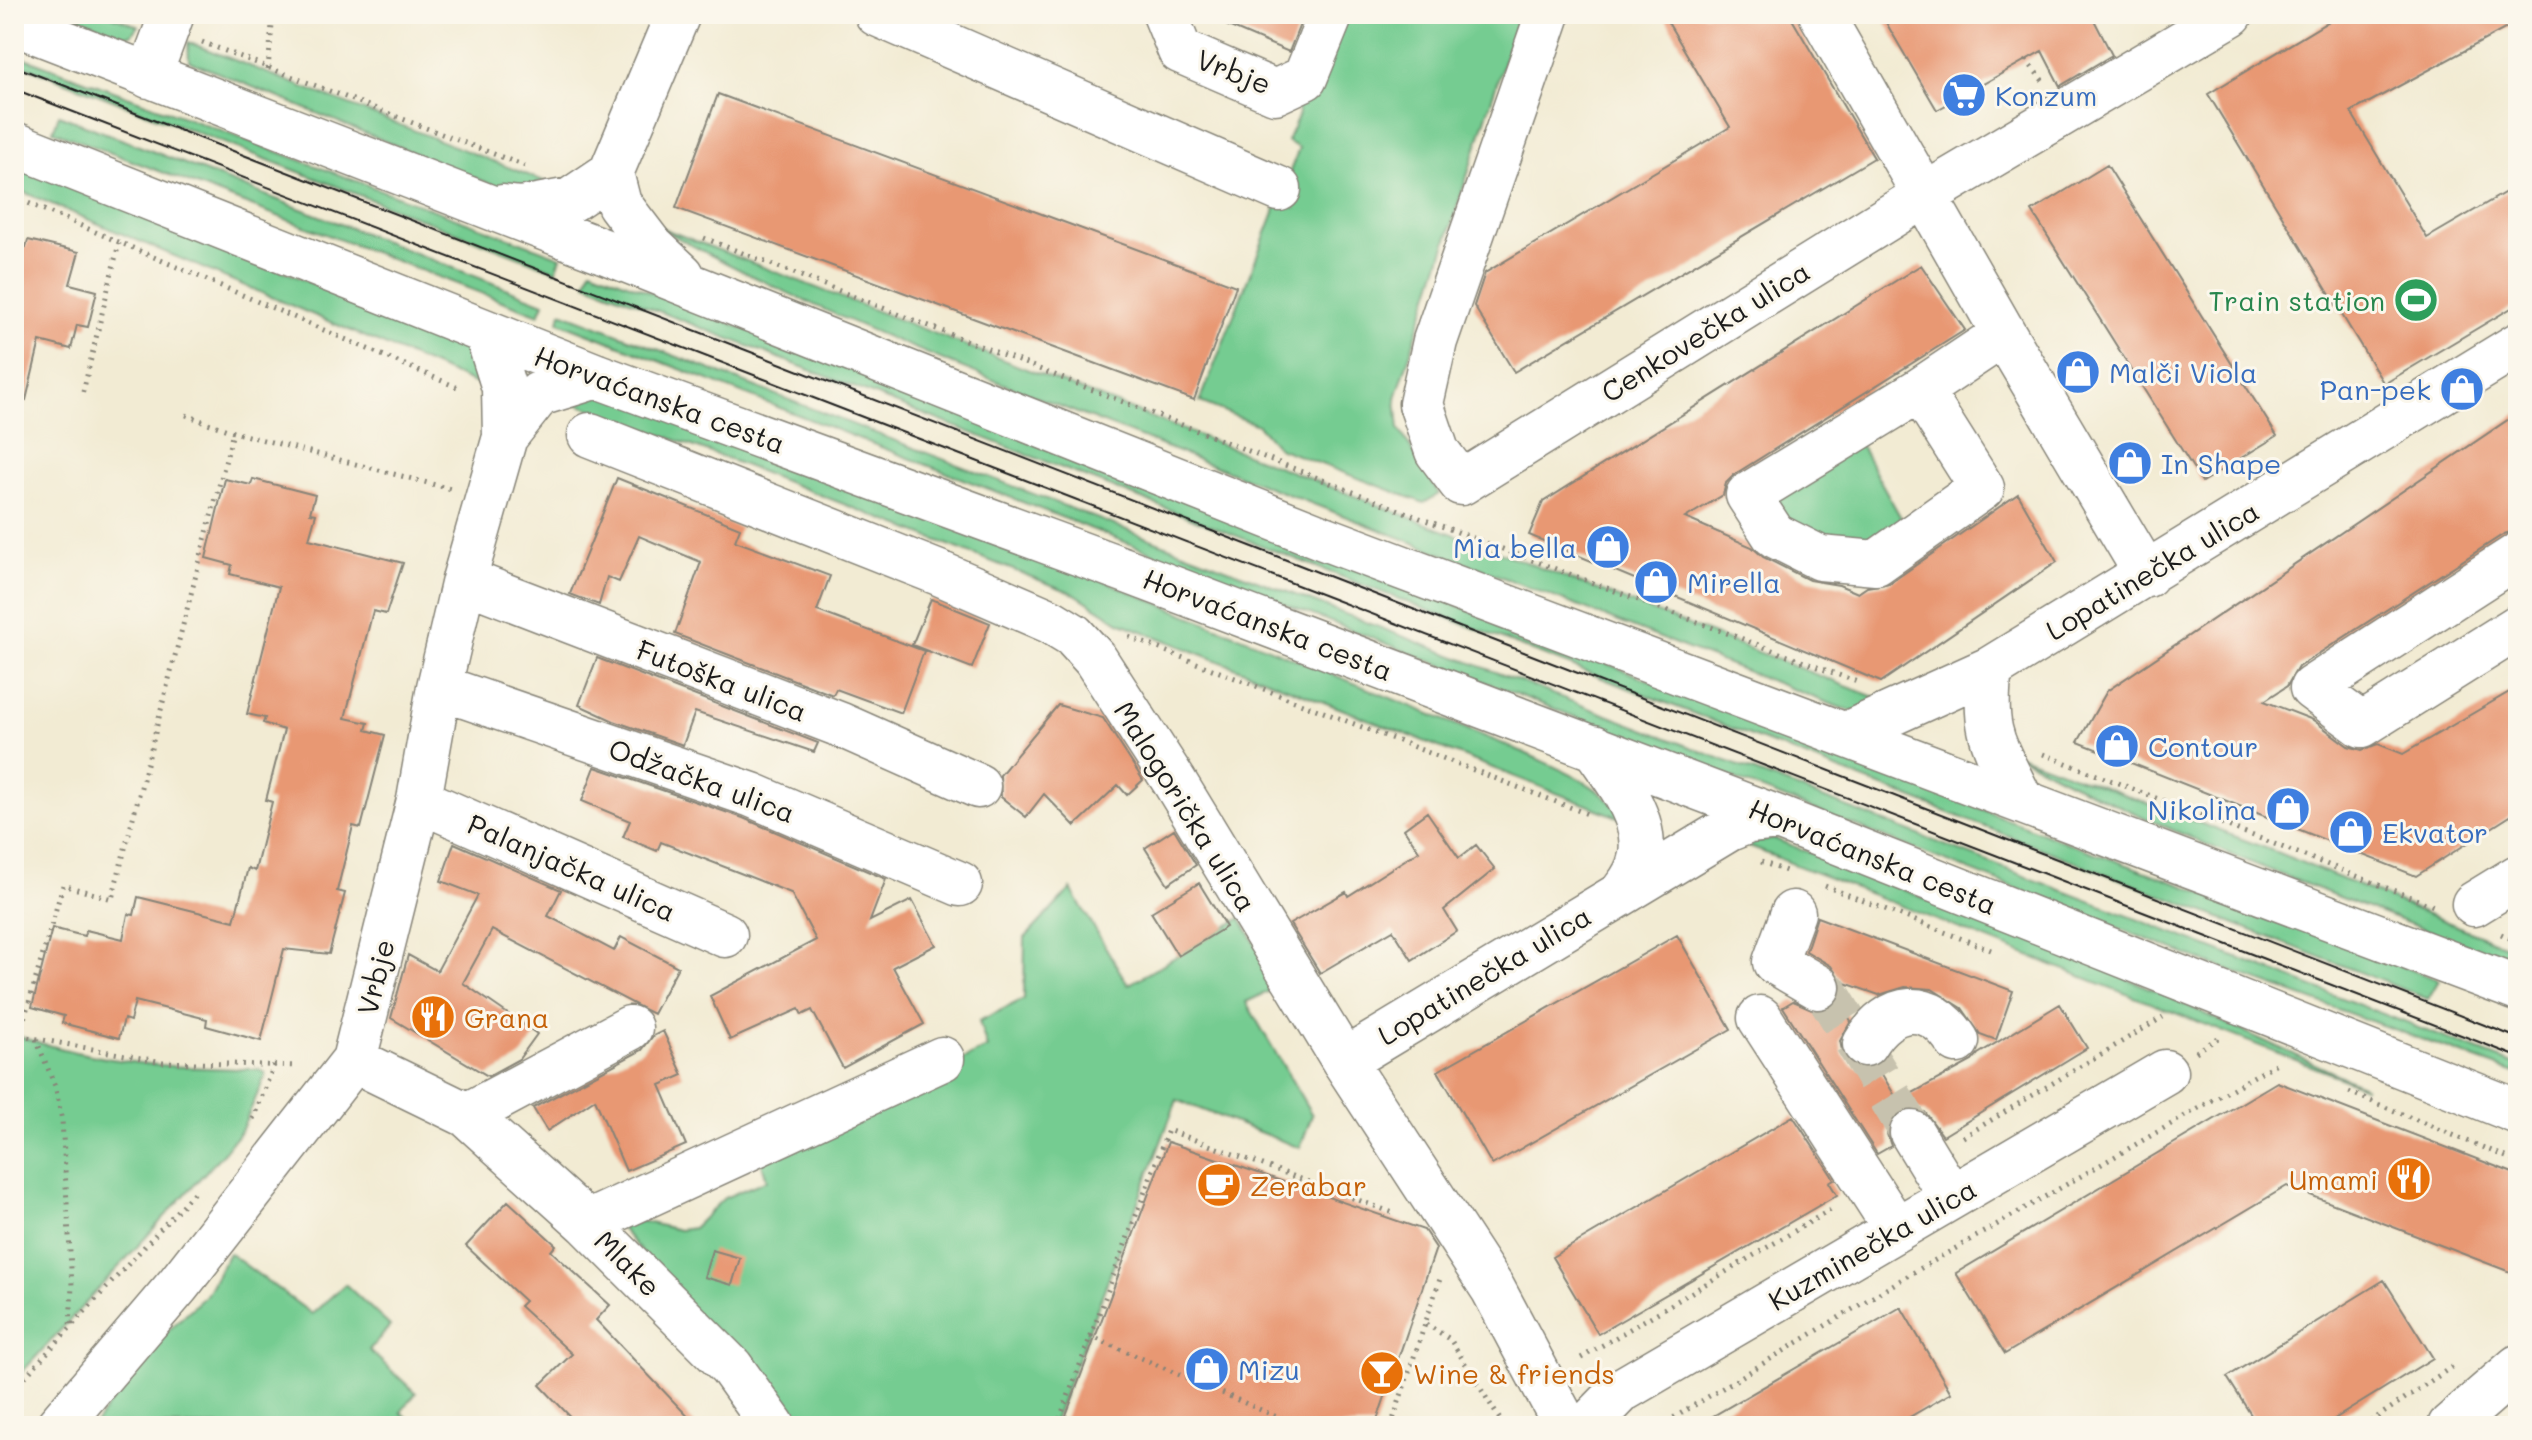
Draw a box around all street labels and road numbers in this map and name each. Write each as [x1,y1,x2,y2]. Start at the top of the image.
street label: Vrbje [1192,40,1276,102]
street label: Cenkovečka ulica [1594,252,1816,410]
street label: Horvaćanska cesta [530,337,790,461]
street label: Lopatinečka ulica [2039,492,2265,648]
street label: Horvaćanska cesta [1138,560,1398,688]
street label: Futoška ulica [632,631,812,729]
street label: Malogorička ulica [1107,694,1265,918]
street label: Odžačka ulica [604,730,800,830]
street label: Horvaćanska cesta [1744,790,2002,922]
street label: Palanjačka ulica [462,805,682,929]
street label: Lopatinečka ulica [1371,897,1597,1053]
street label: Vrbje [348,935,402,1019]
street label: Kuzminečka ulica [1762,1170,1982,1318]
street label: Mlake [587,1222,669,1304]

